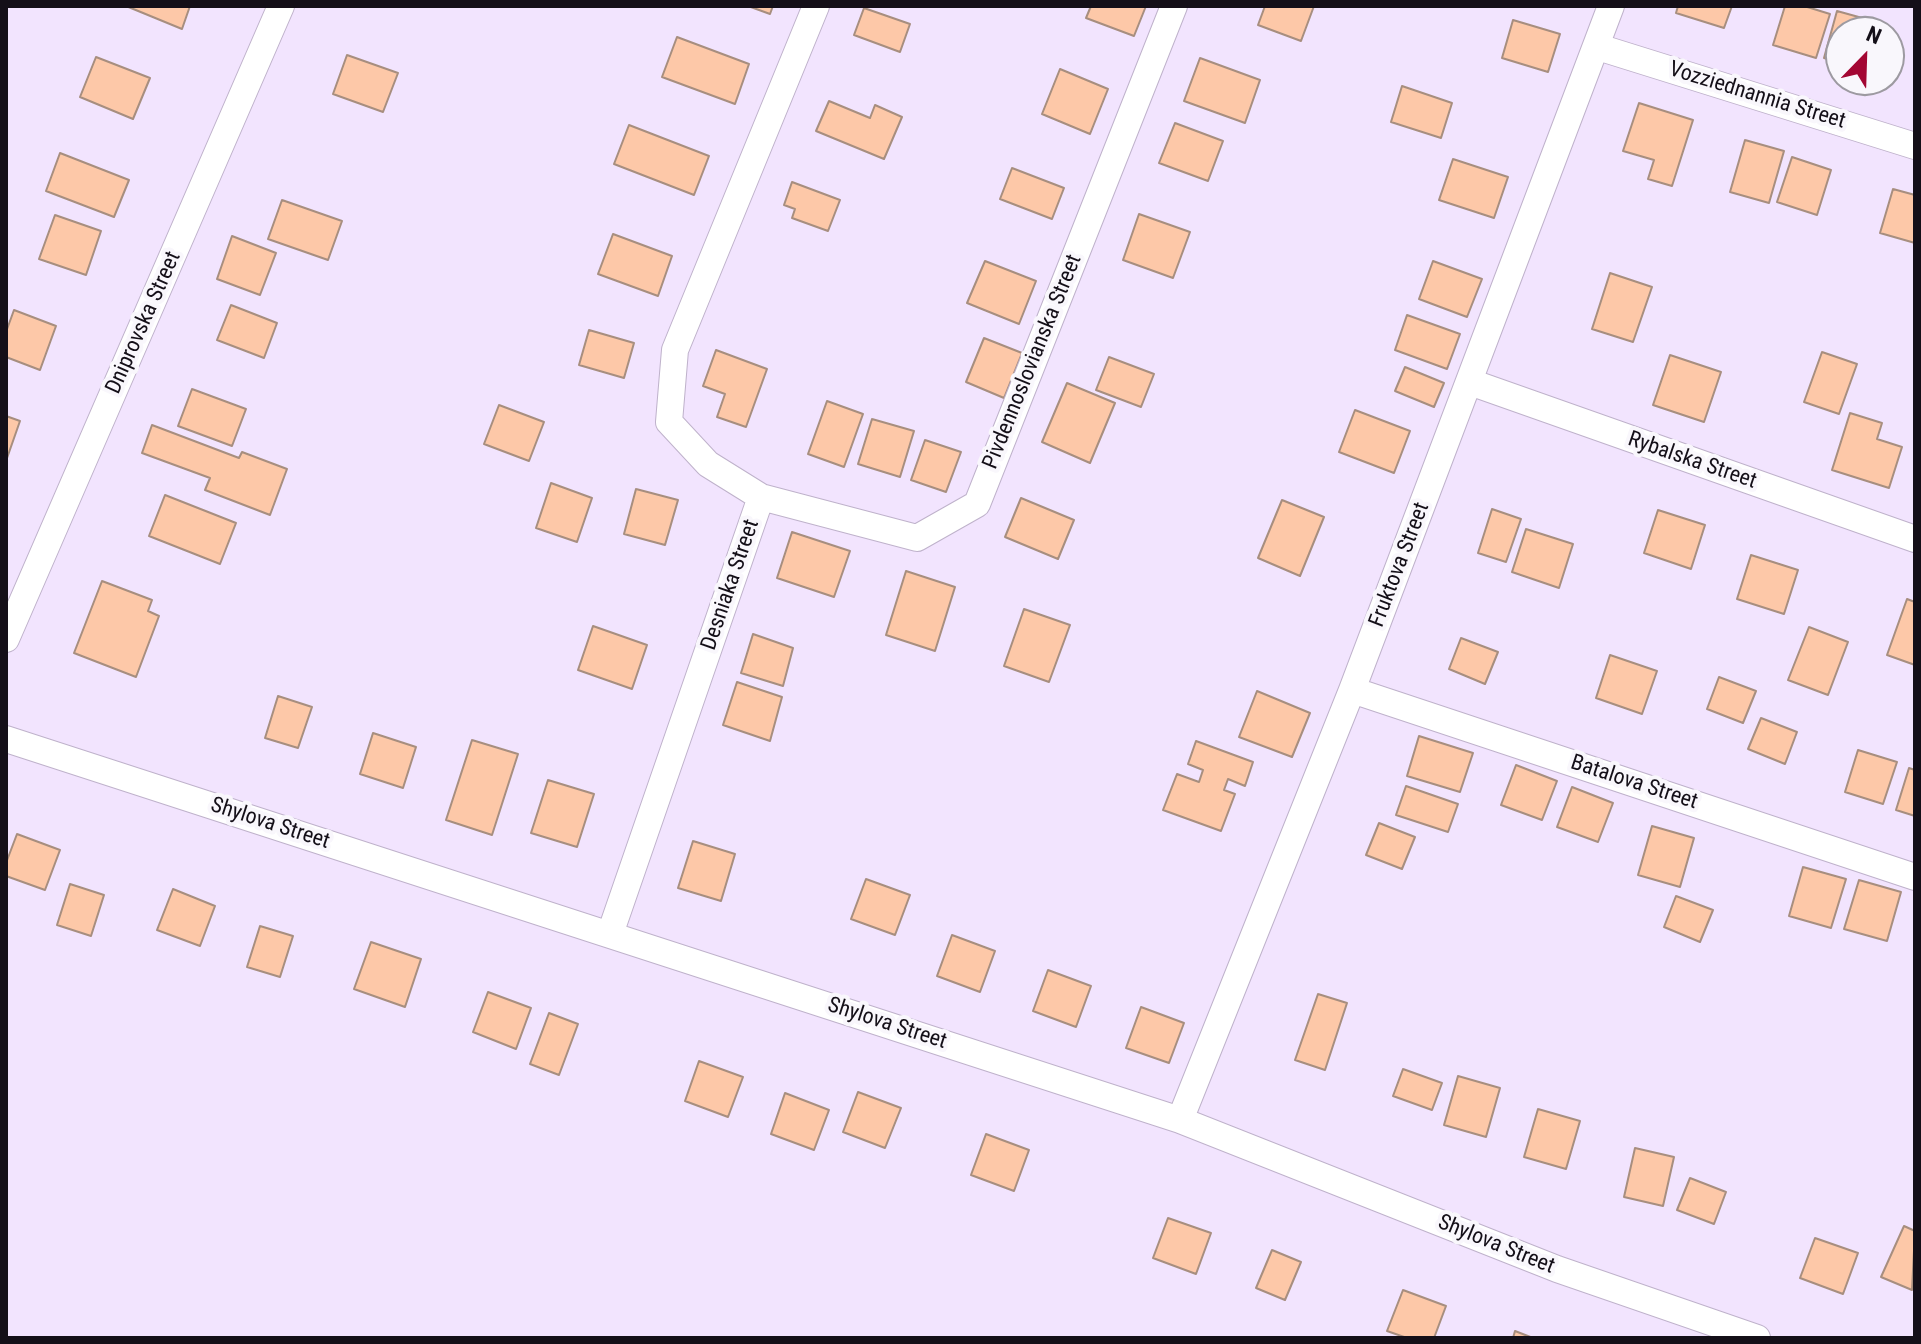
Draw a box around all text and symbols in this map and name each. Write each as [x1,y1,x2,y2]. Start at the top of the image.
north arrow [1825,16,1905,96]
text: N [1863,21,1885,49]
street label: Vozziednannia Street [1666,57,1848,135]
street label: Dniprovska Street [101,248,187,398]
street label: Pivdennoslovianska Street [978,251,1088,473]
street label: Rybalska Street [1624,427,1760,495]
street label: Fruktova Street [1364,499,1436,631]
street label: Desniaka Street [696,516,766,654]
street label: Batalova Street [1567,750,1701,816]
street label: Shylova Street [207,792,333,856]
street label: Shylova Street [824,992,950,1056]
street label: Shylova Street [1434,1210,1558,1280]

